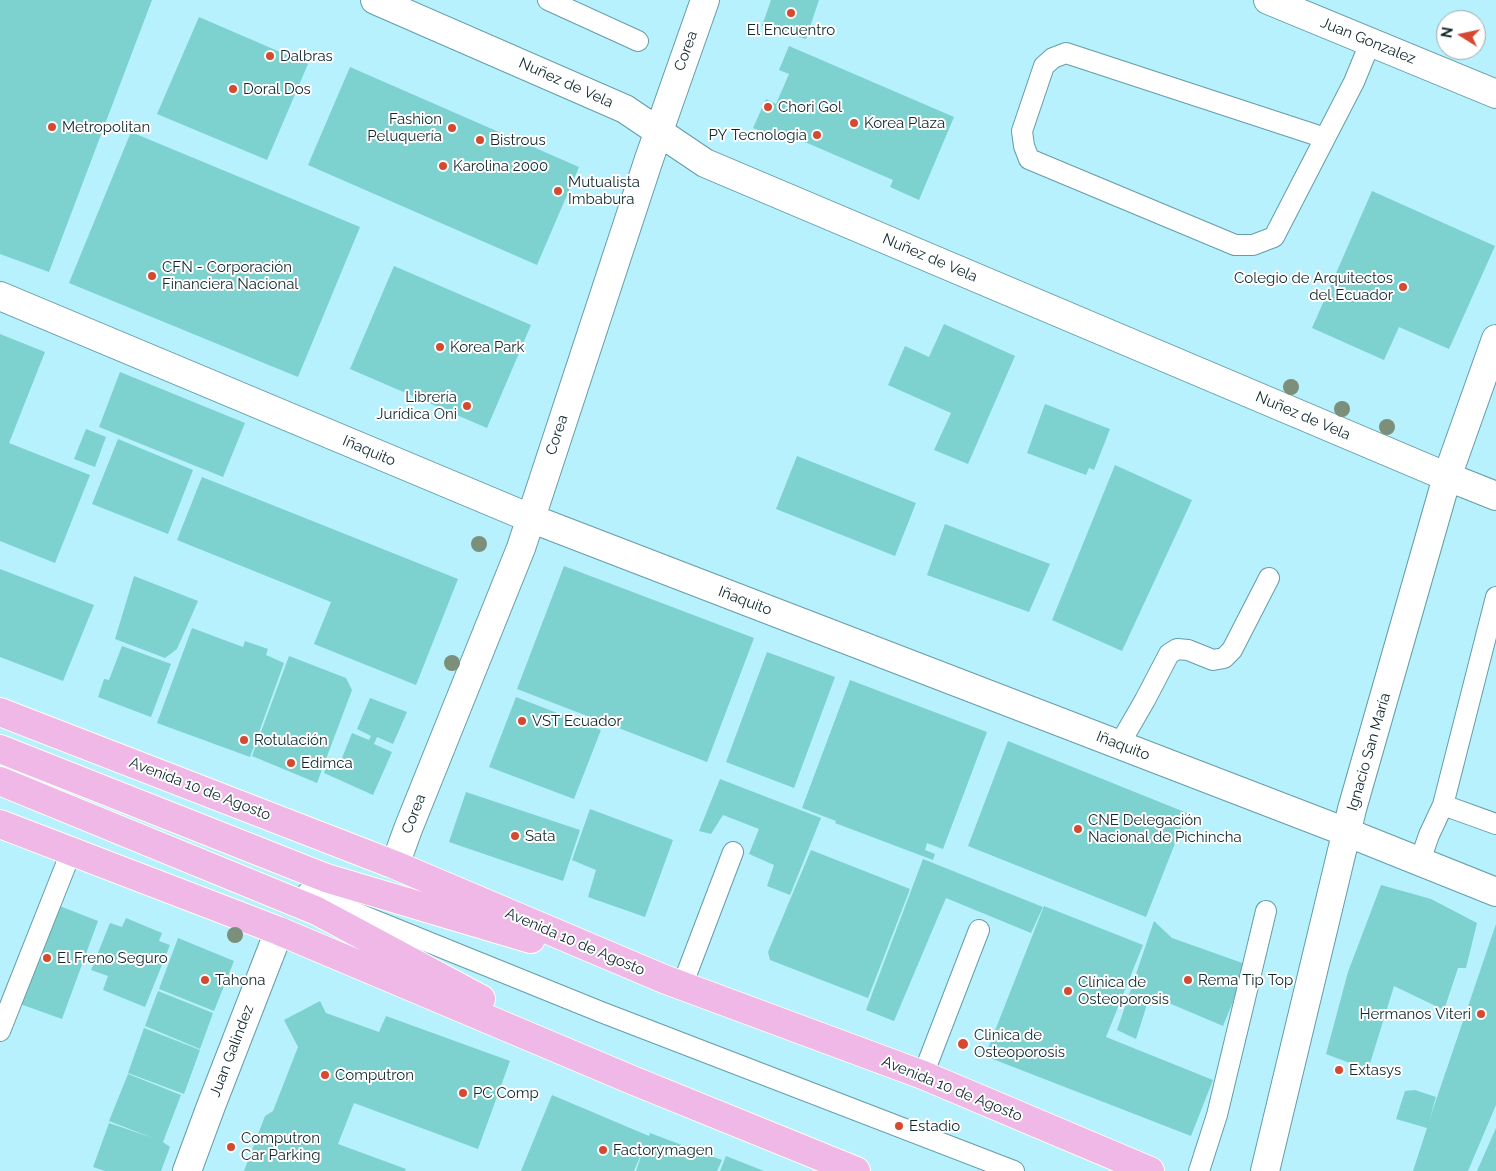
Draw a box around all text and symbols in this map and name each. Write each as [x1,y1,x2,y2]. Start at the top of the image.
marker: El Encuentro [785,7,797,19]
north arrow [1436,10,1486,60]
street label: Juan Gonzalez [1318,14,1418,68]
place label: El Encuentro [747,21,835,39]
text: N [1438,26,1456,39]
street label: Corea [670,29,702,73]
place label: Dalbras [280,47,333,65]
marker: Dalbras [264,50,276,62]
street label: Nuñez de Vela [516,54,616,112]
place label: Doral Dos [243,80,311,98]
marker: Doral Dos [227,83,239,95]
place label: Chori Gol [778,98,842,116]
marker: Chori Gol [762,101,774,113]
place label: Fashion Peluquería [367,110,442,145]
place label: Korea Plaza [864,114,945,132]
marker: Korea Plaza [848,117,860,129]
place label: Metropolitan [62,118,150,136]
marker: Metropolitan [46,121,58,133]
marker: Fashion Peluquería [446,122,458,134]
place label: PY Tecnologia [708,126,807,144]
marker: PY Tecnologia [811,129,823,141]
place label: Bistrous [490,131,546,149]
marker: Bistrous [474,134,486,146]
place label: Karolina 2000 [453,157,548,175]
marker: Karolina 2000 [437,160,449,172]
place label: Mutualista Imbabura [568,173,640,208]
marker: Mutualista Imbabura [552,185,564,197]
street label: Nuñez de Vela [880,230,980,286]
place label: CFN - Corporación Financiera Nacional [162,258,298,293]
place label: Colegio de Arquitectos del Ecuador [1234,269,1393,304]
marker: CFN - Corporación Financiera Nacional [146,270,158,282]
marker: Colegio de Arquitectos del Ecuador [1397,281,1409,293]
place label: Korea Park [450,338,525,356]
marker: Korea Park [434,341,446,353]
place label: Librería Jurídica Oni [376,388,457,423]
street label: Nuñez de Vela [1253,388,1353,444]
marker: Librería Jurídica Oni [461,400,473,412]
street label: Corea [542,413,572,457]
street label: Iñaquito [340,432,398,470]
street label: Iñaquito [716,583,774,619]
street label: Ignacio San María [1344,691,1394,813]
place label: VST Ecuador [532,712,622,730]
marker: VST Ecuador [516,715,528,727]
street label: Iñaquito [1094,728,1152,764]
place label: Rotulación [254,731,328,749]
marker: Rotulación [238,734,250,746]
street label: Avenida 10 de Agosto [127,754,273,824]
place label: Edimca [301,754,353,772]
marker: Edimca [285,757,297,769]
street label: Corea [398,792,430,836]
place label: CNE Delegación Nacional de Pichincha [1088,811,1242,846]
marker: CNE Delegación Nacional de Pichincha [1072,823,1084,835]
place label: Sata [525,827,555,845]
marker: Sata [509,830,521,842]
street label: Avenida 10 de Agosto [502,904,648,980]
place label: El Freno Seguro [57,949,168,967]
marker: El Freno Seguro [41,952,53,964]
place label: Tahona [215,971,265,989]
place label: Rema Tip Top [1198,971,1293,989]
place label: Clínica de Osteoporosis [1078,973,1169,1008]
marker: Tahona [199,974,211,986]
marker: Rema Tip Top [1182,974,1194,986]
marker: Clínica de Osteoporosis [1062,985,1074,997]
street label: Juan Galindez [206,1002,258,1100]
place label: Hermanos Viteri [1360,1005,1471,1023]
marker: Hermanos Viteri [1475,1008,1487,1020]
place label: Clinica de Osteoporosis [974,1026,1065,1061]
marker: Clinica de Osteoporosis [956,1037,970,1051]
street label: Avenida 10 de Agosto [879,1053,1025,1125]
place label: Extasys [1349,1061,1401,1079]
marker: Extasys [1333,1064,1345,1076]
place label: Computron [335,1066,414,1084]
marker: Computron [319,1069,331,1081]
place label: PC Comp [473,1084,539,1102]
marker: PC Comp [457,1087,469,1099]
place label: Estadio [909,1117,960,1135]
marker: Estadio [893,1120,905,1132]
place label: Computron Car Parking [241,1129,320,1164]
marker: Computron Car Parking [225,1141,237,1153]
place label: Factorymagen [613,1141,713,1159]
marker: Factorymagen [597,1144,609,1156]

